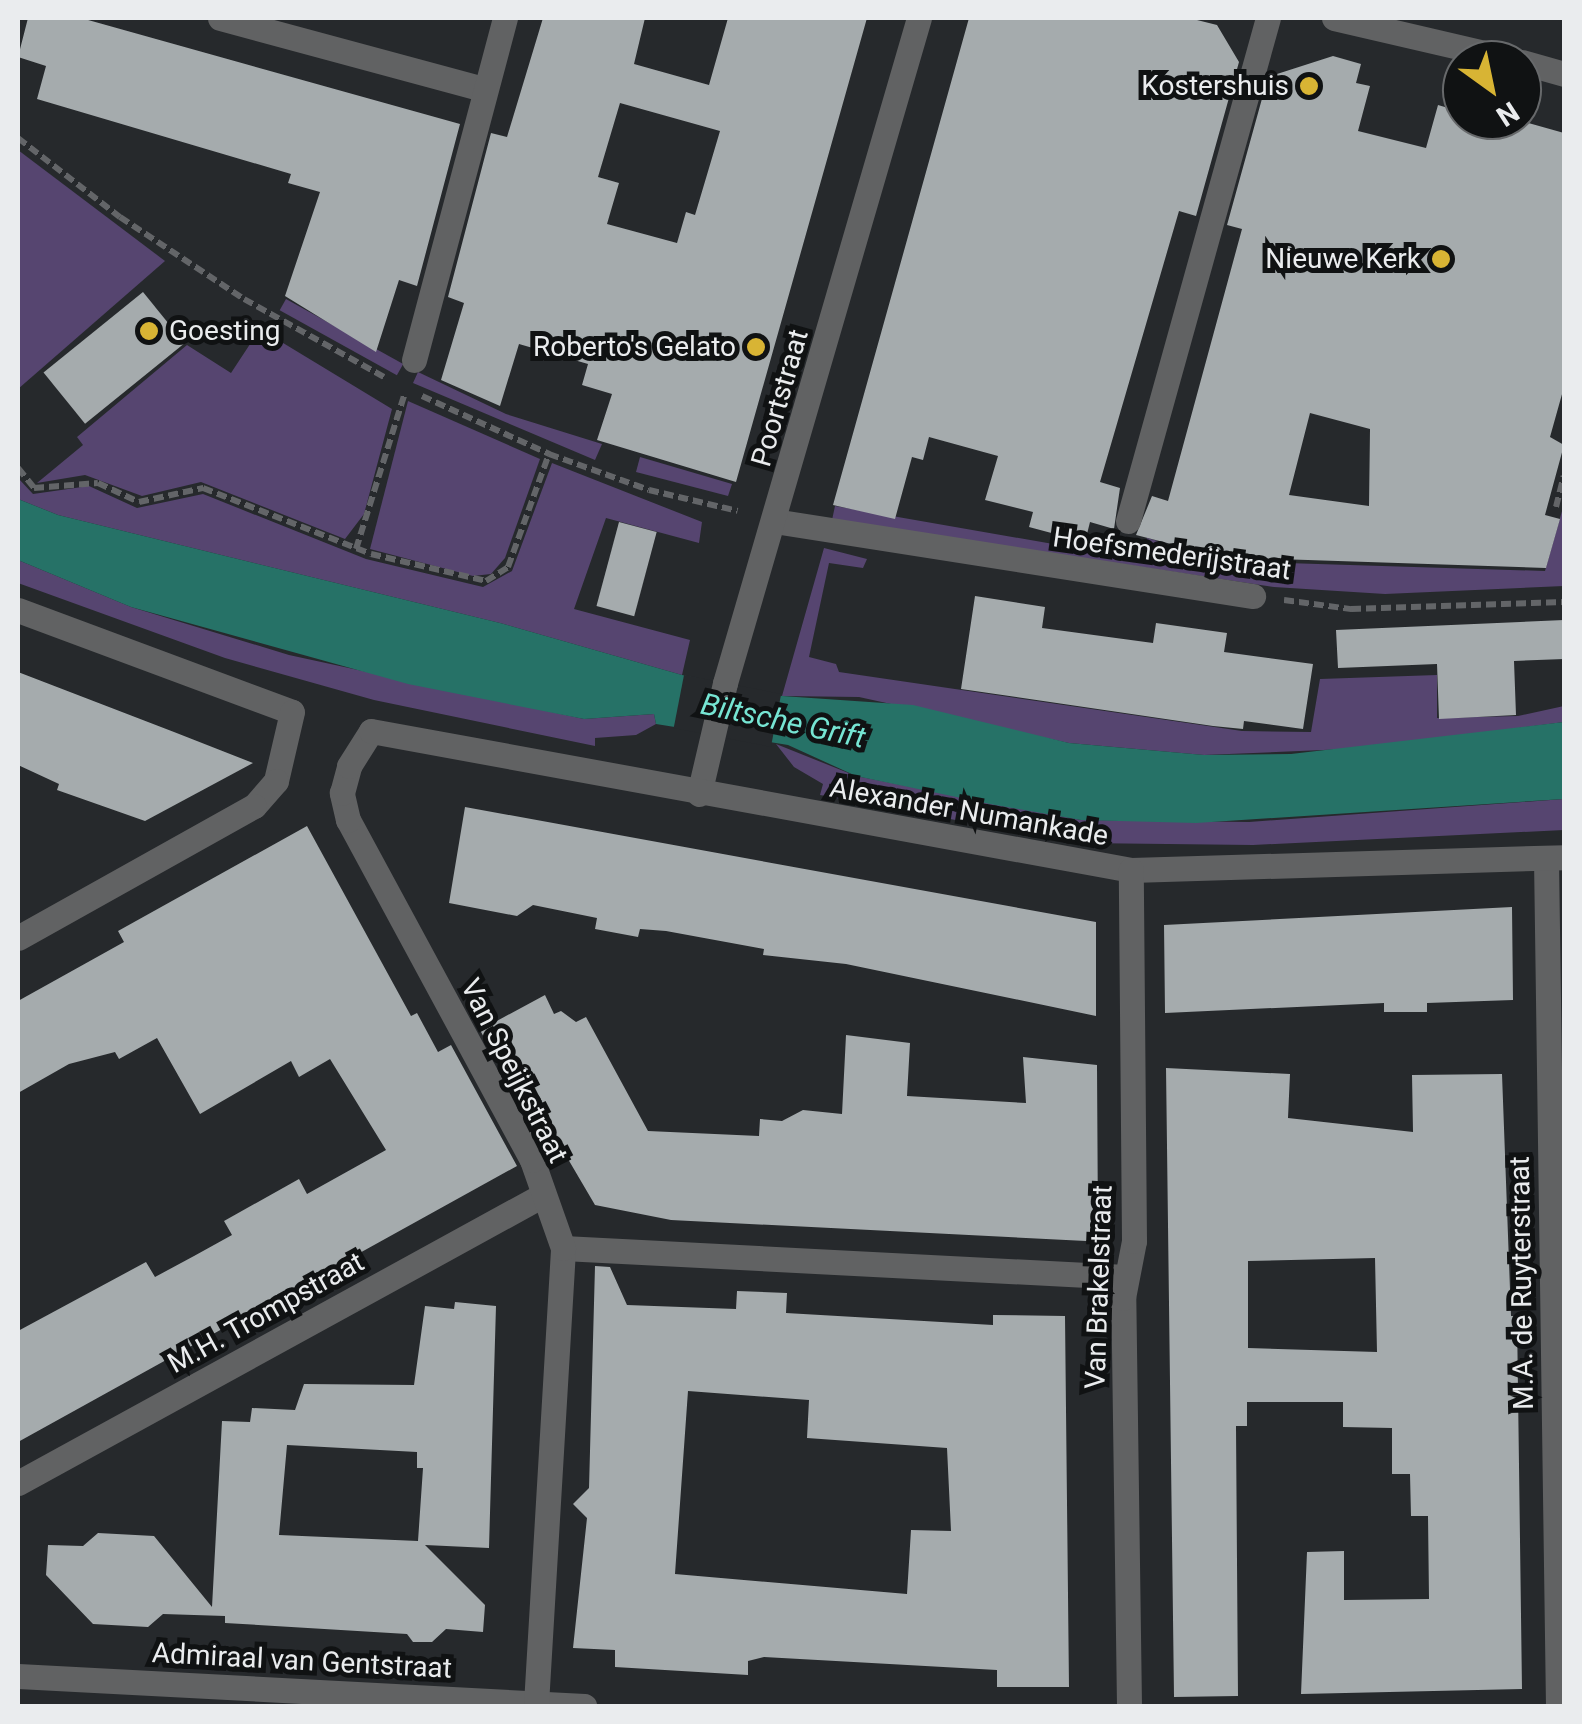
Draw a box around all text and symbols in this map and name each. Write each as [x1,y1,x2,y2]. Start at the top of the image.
north arrow [1442,40,1542,140]
place label: Kostershuis [1141,69,1289,103]
marker: Kostershuis [1298,75,1320,97]
text: N [1490,95,1525,133]
place label: Nieuwe Kerk [1265,242,1421,276]
marker: Nieuwe Kerk [1430,248,1452,270]
place label: Goesting [169,314,280,348]
marker: Goesting [138,320,160,342]
street label: Poortstraat [744,326,816,470]
place label: Roberto's Gelato [533,330,736,364]
marker: Roberto's Gelato [745,336,767,358]
street label: Hoefsmederijstraat [1051,521,1293,587]
water label: Biltsche Grift [697,686,869,756]
street label: Alexander Numankade [827,771,1111,853]
street label: Van Speijkstraat [453,973,575,1169]
street label: M.A. de Ruyterstraat [1503,1156,1541,1410]
street label: Van Brakelstraat [1079,1184,1119,1390]
street label: M.H. Trompstraat [162,1245,370,1381]
street label: Admiraal van Gentstraat [151,1636,453,1686]

